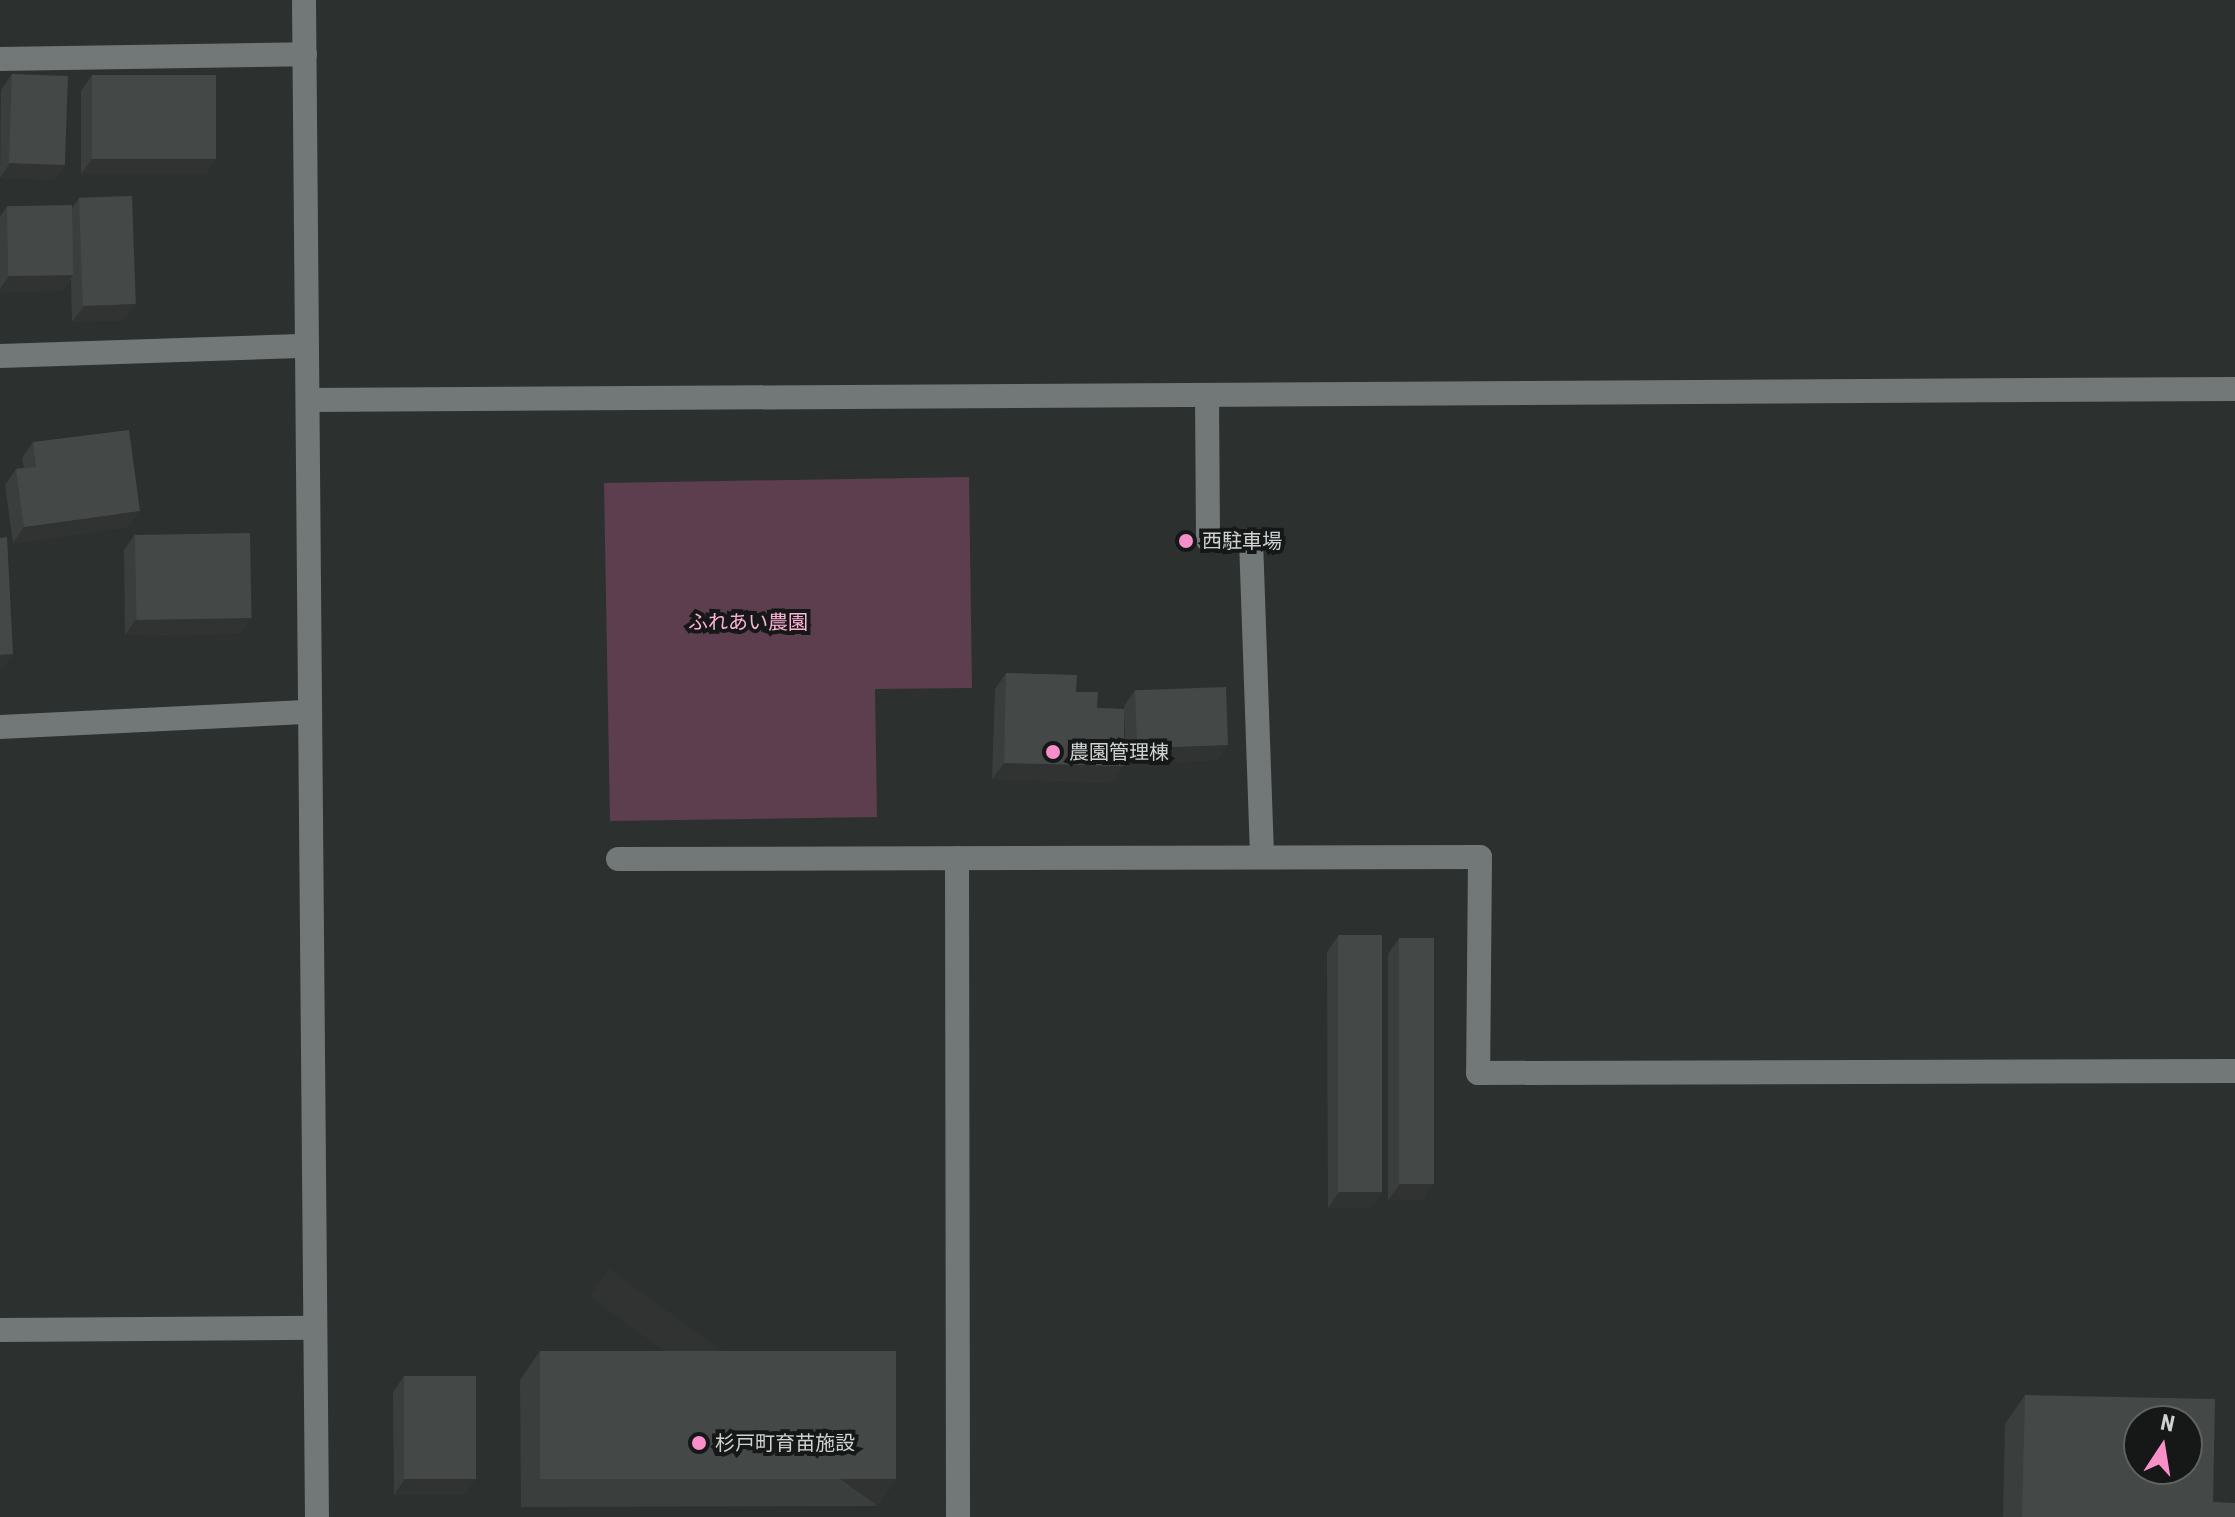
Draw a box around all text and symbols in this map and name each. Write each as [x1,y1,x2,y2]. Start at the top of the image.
place label: 西駐車場 [1202,529,1282,553]
marker: 西駐車場 [1177,532,1195,550]
park label: ふれあい農園 [688,610,808,634]
place label: 農園管理棟 [1069,740,1169,764]
marker: 農園管理棟 [1044,743,1062,761]
north arrow [2123,1405,2203,1485]
text: N [2158,1409,2177,1437]
place label: 杉戸町育苗施設 [715,1431,855,1455]
marker: 杉戸町育苗施設 [690,1434,708,1452]

